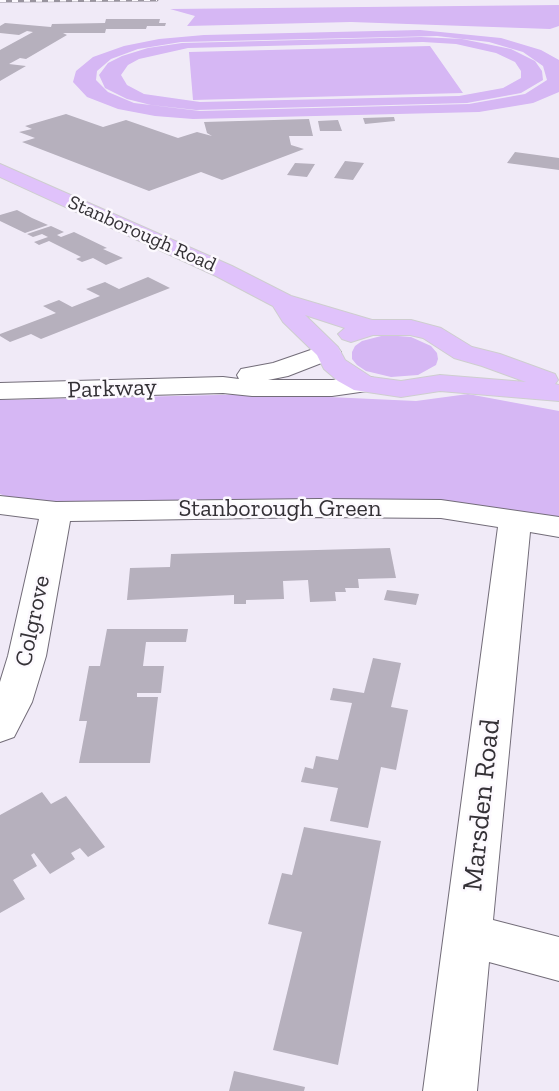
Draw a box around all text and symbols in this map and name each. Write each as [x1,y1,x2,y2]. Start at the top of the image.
street label: Stanborough Road [64,191,220,277]
street label: Parkway [67,373,157,405]
street label: Stanborough Green [178,495,382,523]
street label: Colgrove [9,573,57,669]
street label: Marsden Road [456,717,508,893]

